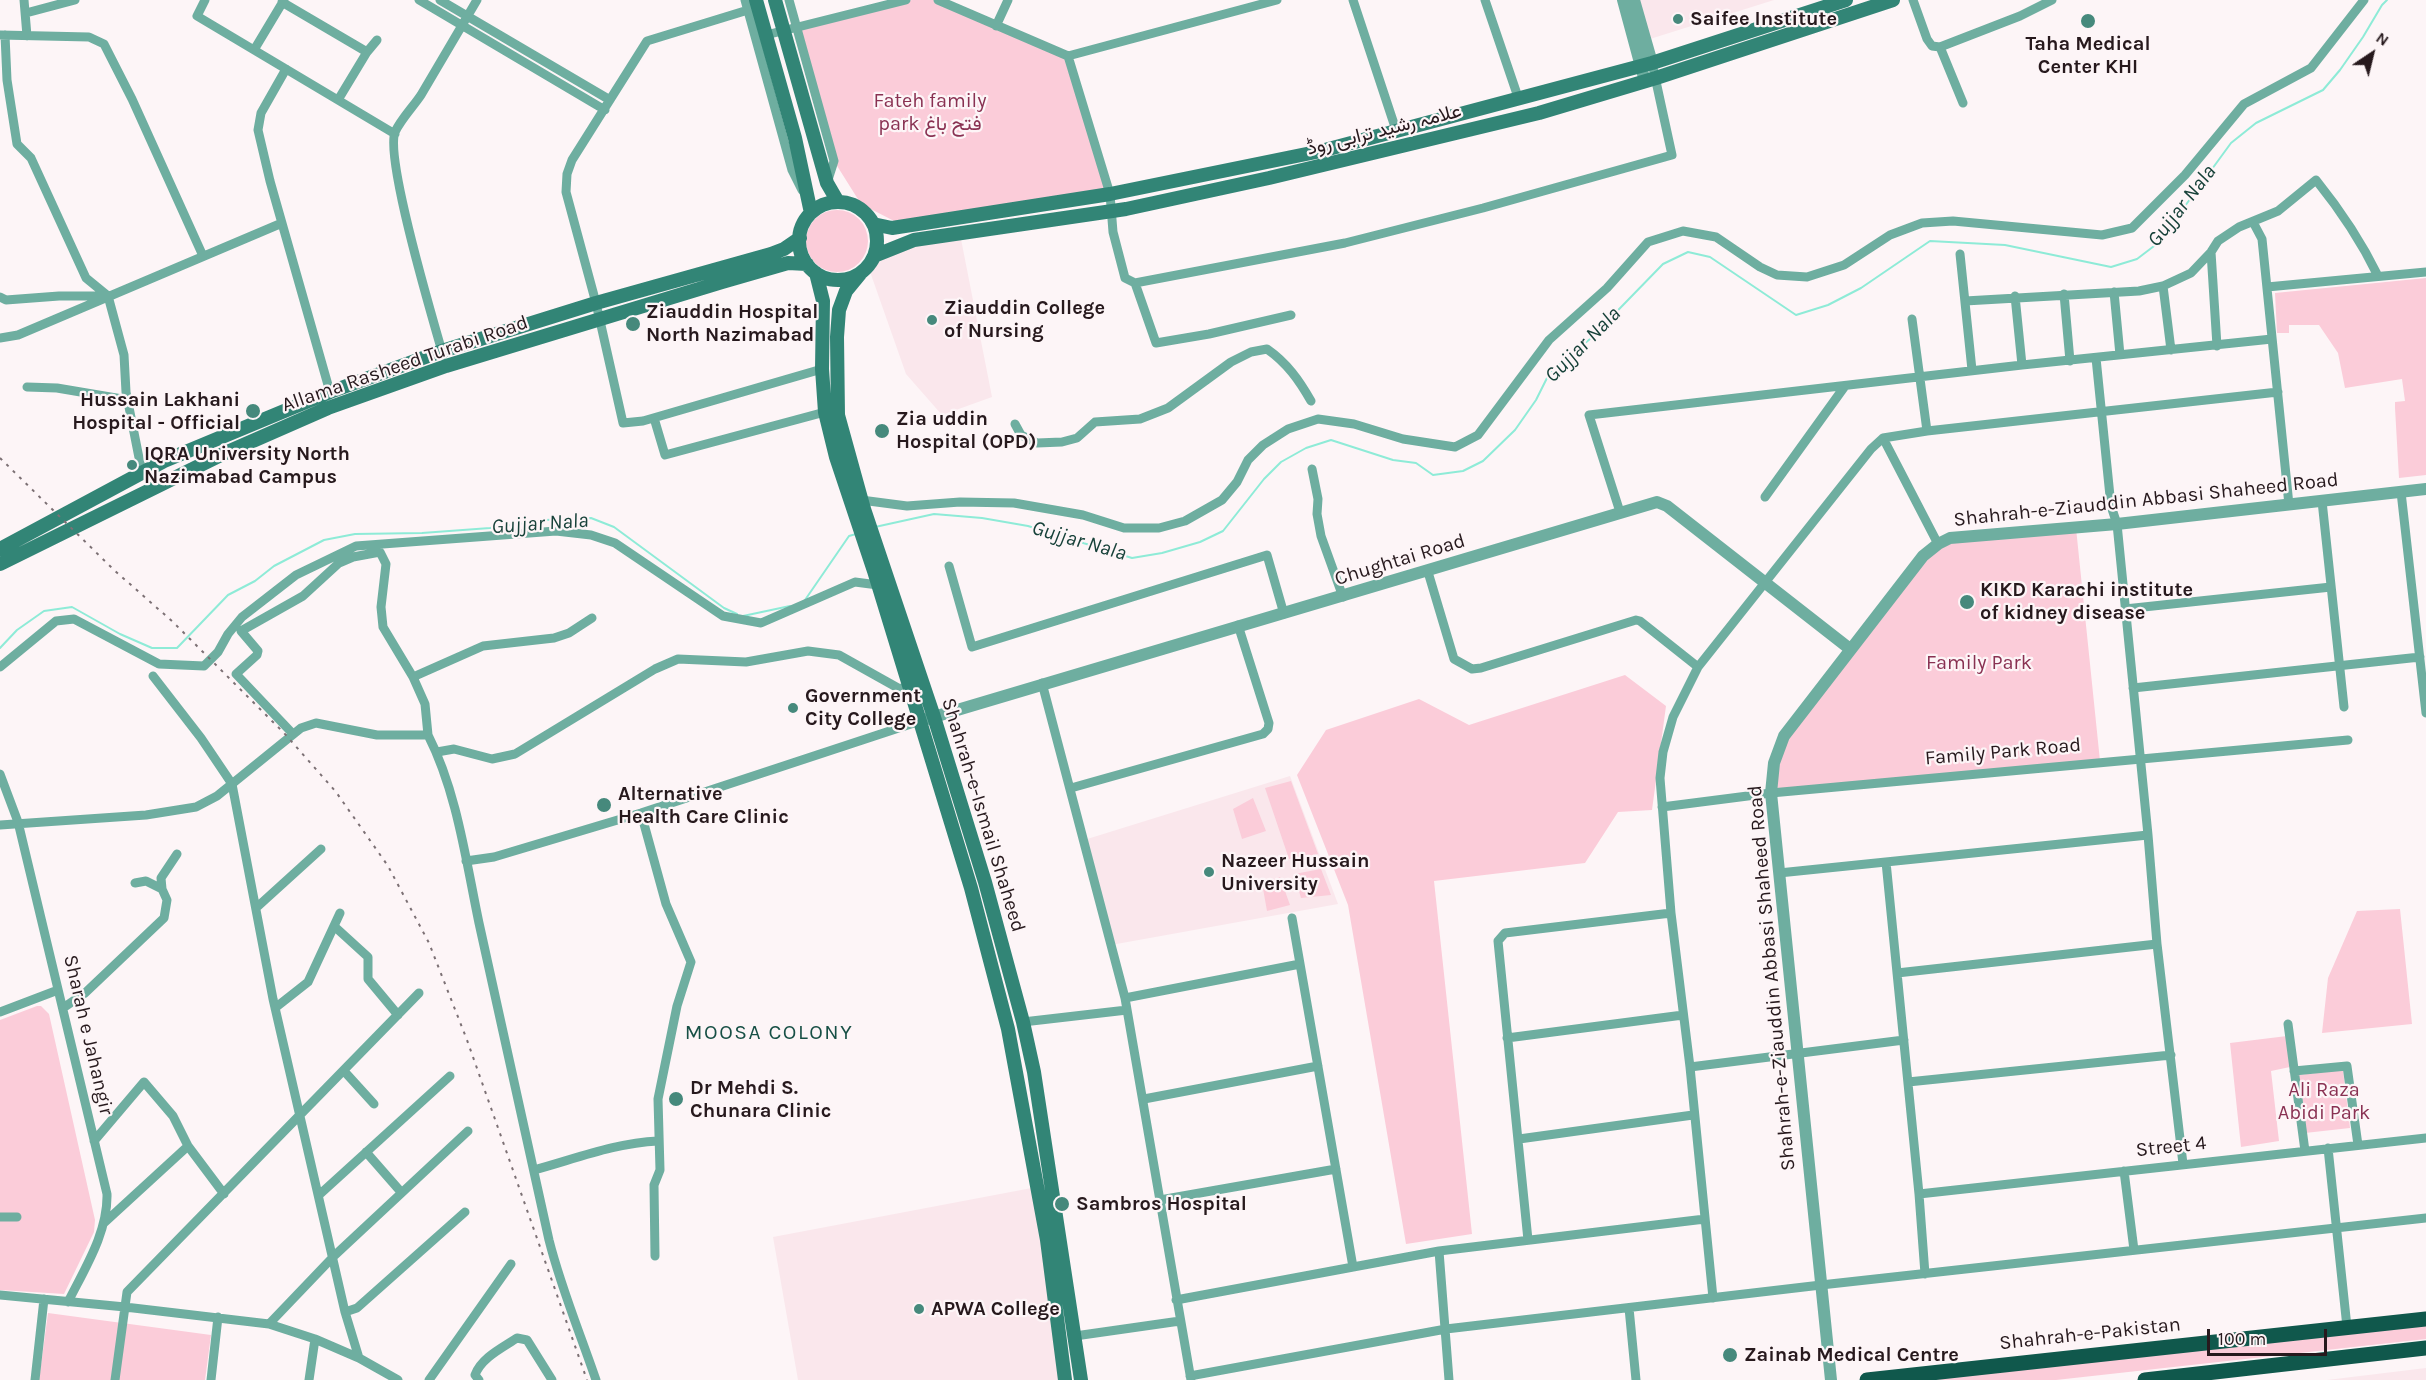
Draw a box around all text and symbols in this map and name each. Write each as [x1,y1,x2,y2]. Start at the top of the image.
place label: Saifee Institute [1690,7,1837,31]
marker: Saifee Institute [1671,12,1685,26]
marker: Taha Medical Center KHI [2079,12,2097,30]
north arrow [2342,24,2402,84]
text: N [2372,28,2393,50]
place label: Taha Medical Center KHI [2026,32,2150,79]
park label: Fateh family park فتح باغ [873,89,987,136]
street label: علامہ رشید ترابی روڈ [1304,99,1464,161]
water label: Gujjar Nala [2142,160,2222,252]
place label: Ziauddin College of Nursing [944,296,1105,343]
place label: Ziauddin Hospital North Nazimabad [646,300,818,347]
water label: Gujjar Nala [1540,302,1626,388]
street label: Allama Rasheed Turabi Road [279,311,531,417]
marker: Ziauddin College of Nursing [925,313,939,327]
marker: Ziauddin Hospital North Nazimabad [624,315,642,333]
place label: Hussain Lakhani Hospital - Official [72,388,240,435]
marker: Hussain Lakhani Hospital - Official [244,402,262,420]
place label: Zia uddin Hospital (OPD) [896,407,1036,454]
marker: Zia uddin Hospital (OPD) [873,422,891,440]
place label: IQRA University North Nazimabad Campus [144,442,350,489]
marker: IQRA University North Nazimabad Campus [125,458,139,472]
street label: Shahrah-e-Ziauddin Abbasi Shaheed Road [1952,468,2340,532]
water label: Gujjar Nala [491,508,589,540]
water label: Gujjar Nala [1029,515,1129,567]
street label: Chughtai Road [1332,529,1468,591]
place label: KIKD Karachi institute of kidney disease [1980,578,2193,625]
marker: KIKD Karachi institute of kidney disease [1958,593,1976,611]
park label: Family Park [1926,651,2032,675]
place label: Government City College [805,684,921,731]
street label: Shahrah-e-Ismail Shaheed [936,695,1030,935]
marker: Government City College [786,701,800,715]
street label: Family Park Road [1924,733,2082,771]
place label: Alternative Health Care Clinic [618,782,789,829]
street label: Shahrah-e-Ziauddin Abbasi Shaheed Road [1743,784,1801,1172]
marker: Alternative Health Care Clinic [595,796,613,814]
place label: Nazeer Hussain University [1221,849,1370,896]
marker: Nazeer Hussain University [1202,865,1216,879]
street label: Sharah e Jahangir [58,952,118,1118]
district label: MOOSA COLONY [685,1020,853,1046]
place label: Dr Mehdi S. Chunara Clinic [690,1076,831,1123]
park label: Ali Raza Abidi Park [2278,1078,2370,1125]
marker: Dr Mehdi S. Chunara Clinic [667,1090,685,1108]
street label: Street 4 [2135,1131,2207,1163]
place label: Sambros Hospital [1076,1192,1247,1216]
marker: Sambros Hospital [1053,1195,1071,1213]
place label: APWA College [931,1297,1060,1321]
marker: APWA College [912,1302,926,1316]
street label: Shahrah-e-Pakistan [1998,1313,2182,1355]
scale bar [2210,1317,2330,1355]
text: 100 m [2218,1328,2266,1350]
place label: Zainab Medical Centre [1744,1343,1959,1367]
marker: Zainab Medical Centre [1721,1346,1739,1364]

